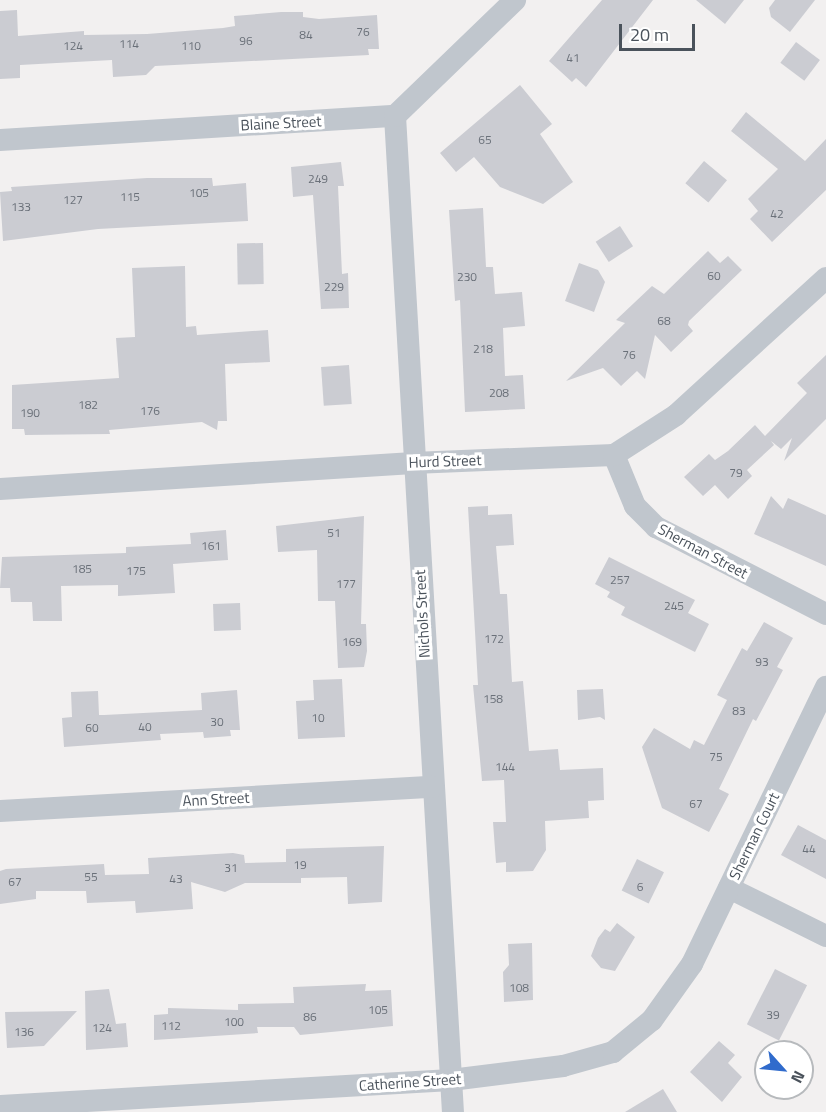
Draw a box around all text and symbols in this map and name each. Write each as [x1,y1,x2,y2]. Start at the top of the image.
scale bar [622,12,698,50]
text: 20 m [630,21,669,48]
house number: 76 [356,25,370,39]
house number: 84 [299,28,313,42]
house number: 96 [239,34,253,48]
house number: 114 [119,37,139,51]
house number: 124 [63,39,83,53]
house number: 110 [181,39,201,53]
house number: 41 [566,51,580,65]
street label: Blaine Street [240,112,322,134]
house number: 65 [478,133,492,147]
house number: 249 [308,172,328,186]
house number: 105 [189,186,209,200]
house number: 115 [120,190,140,204]
house number: 127 [63,193,83,207]
house number: 133 [11,200,31,214]
house number: 42 [770,207,784,221]
house number: 60 [707,269,721,283]
house number: 230 [457,270,477,284]
house number: 229 [324,280,344,294]
house number: 68 [657,314,671,328]
house number: 218 [473,342,493,356]
house number: 76 [622,348,636,362]
house number: 208 [489,386,509,400]
house number: 182 [78,398,98,412]
house number: 176 [140,404,160,418]
house number: 190 [20,406,40,420]
street label: Hurd Street [408,451,482,471]
house number: 79 [729,466,743,480]
street label: Sherman Street [655,520,751,582]
house number: 51 [327,526,341,540]
house number: 161 [201,539,221,553]
house number: 185 [72,562,92,576]
house number: 175 [126,564,146,578]
street label: Nichols Street [411,569,433,659]
house number: 257 [610,573,630,587]
house number: 177 [336,577,356,591]
house number: 245 [664,599,684,613]
house number: 172 [484,632,504,646]
house number: 169 [342,635,362,649]
house number: 93 [755,655,769,669]
house number: 158 [483,692,503,706]
house number: 83 [732,704,746,718]
house number: 10 [311,711,325,725]
house number: 30 [210,715,224,729]
house number: 40 [138,720,152,734]
house number: 60 [85,721,99,735]
house number: 75 [709,750,723,764]
house number: 144 [495,760,515,774]
street label: Ann Street [182,788,250,810]
street label: Sherman Court [725,789,783,883]
house number: 67 [689,797,703,811]
house number: 44 [802,842,816,856]
house number: 19 [293,858,307,872]
house number: 31 [224,861,238,875]
house number: 55 [84,870,98,884]
house number: 43 [169,872,183,886]
house number: 67 [8,875,22,889]
house number: 6 [637,880,643,894]
house number: 108 [509,981,529,995]
house number: 105 [368,1003,388,1017]
house number: 39 [766,1008,780,1022]
house number: 86 [303,1010,317,1024]
house number: 100 [224,1015,244,1029]
house number: 112 [161,1019,181,1033]
house number: 124 [92,1021,112,1035]
house number: 136 [14,1025,34,1039]
north arrow [754,1040,814,1100]
text: N [785,1067,811,1088]
street label: Catherine Street [358,1069,462,1095]

